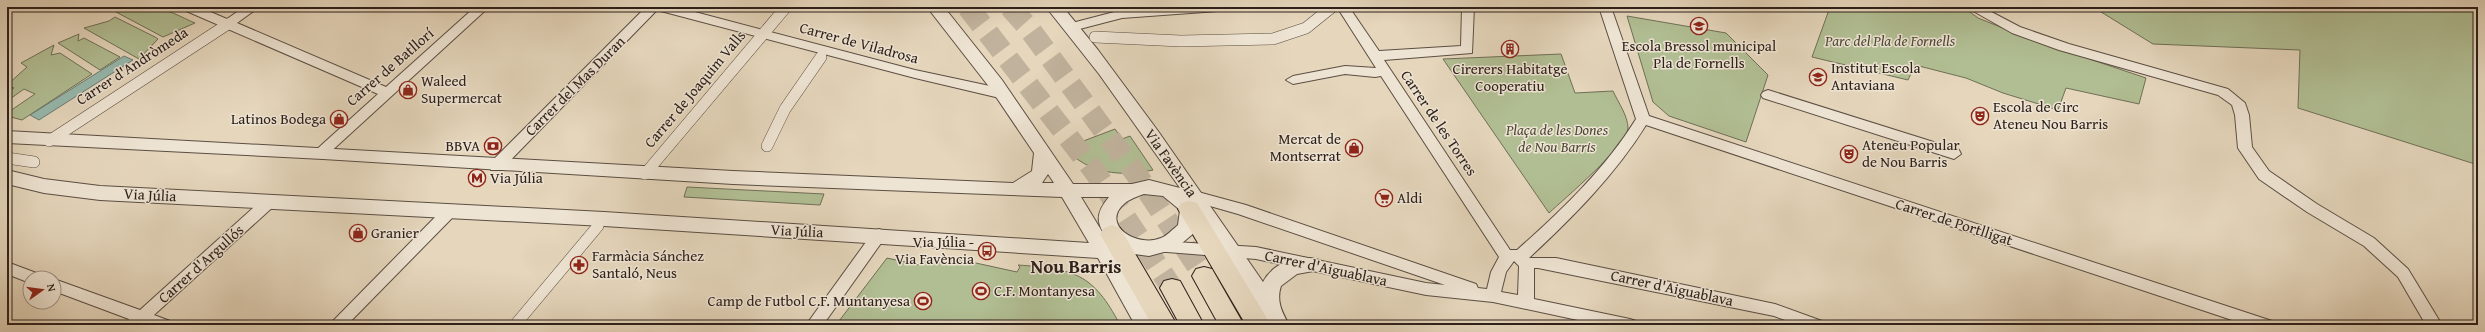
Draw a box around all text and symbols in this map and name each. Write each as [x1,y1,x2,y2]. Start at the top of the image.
school or university icon: Escola Bressol municipal Pla de Fornells [1689,16,1709,36]
street label: Carrer de Viladrosa [797,17,921,68]
street label: Carrer d'Andròmeda [72,22,192,110]
street label: Carrer de Batllorí [341,22,439,111]
street label: Carrer de Joaquim Valls [639,25,750,152]
street label: Carrer del Mas Duran [520,30,630,140]
park label: Parc del Pla de Fornells [1824,30,1956,51]
place label: Escola Bressol municipal Pla de Fornells [1622,35,1776,73]
building icon: Cirerers Habitatge Cooperatiu [1500,39,1520,59]
place label: Institut Escola Antaviana [1831,57,1921,95]
place label: Cirerers Habitatge Cooperatiu [1453,58,1568,96]
street label: Carrer de les Torres [1396,66,1483,180]
school or university icon: Institut Escola Antaviana [1808,67,1828,87]
place label: Waleed Supermercat [421,70,503,108]
shop icon: Waleed Supermercat [398,80,418,100]
place label: Escola de Circ Ateneu Nou Barris [1993,96,2108,134]
theatre icon: Escola de Circ Ateneu Nou Barris [1970,106,1990,126]
place label: Latinos Bodega [231,108,326,129]
shop icon: Latinos Bodega [329,109,349,129]
park label: Plaça de les Dones de Nou Barris [1505,119,1609,157]
street label: Via Favència [1140,124,1203,201]
place label: Mercat de Montserrat [1270,128,1342,166]
place label: Ateneu Popular de Nou Barris [1862,134,1960,172]
place label: BBVA [446,135,480,156]
bank icon: BBVA [483,136,503,156]
shop icon: Mercat de Montserrat [1344,138,1364,158]
theatre icon: Ateneu Popular de Nou Barris [1839,144,1859,164]
place label: Via Júlia [490,167,543,188]
metro station icon: Via Júlia [467,168,487,188]
street label: Via Júlia [123,183,177,206]
place label: Aldi [1397,187,1423,208]
supermarket icon: Aldi [1374,188,1394,208]
street label: Carrer de Portlligat [1893,193,2016,251]
street label: Carrer d'Argullós [153,219,248,308]
street label: Via Júlia [770,219,824,242]
place label: Granier [371,222,419,243]
shop icon: Granier [348,223,368,243]
place label: Via Júlia - Via Favència [895,231,974,269]
bus stop icon: Via Júlia - Via Favència [977,241,997,261]
street label: Carrer d'Aiguablava [1263,244,1389,291]
place label: Farmàcia Sánchez Santaló, Neus [592,245,704,283]
district label: Nou Barris [1031,252,1121,280]
pharmacy icon: Farmàcia Sánchez Santaló, Neus [569,255,589,275]
street label: Carrer d'Aiguablava [1609,264,1735,311]
north arrow [22,270,62,310]
place label: C.F. Montanyesa [994,280,1095,301]
sports icon: C.F. Montanyesa [971,281,991,301]
text: N [43,282,61,294]
place label: Camp de Futbol C.F. Muntanyesa [708,290,910,311]
sports icon: Camp de Futbol C.F. Muntanyesa [913,291,933,311]

